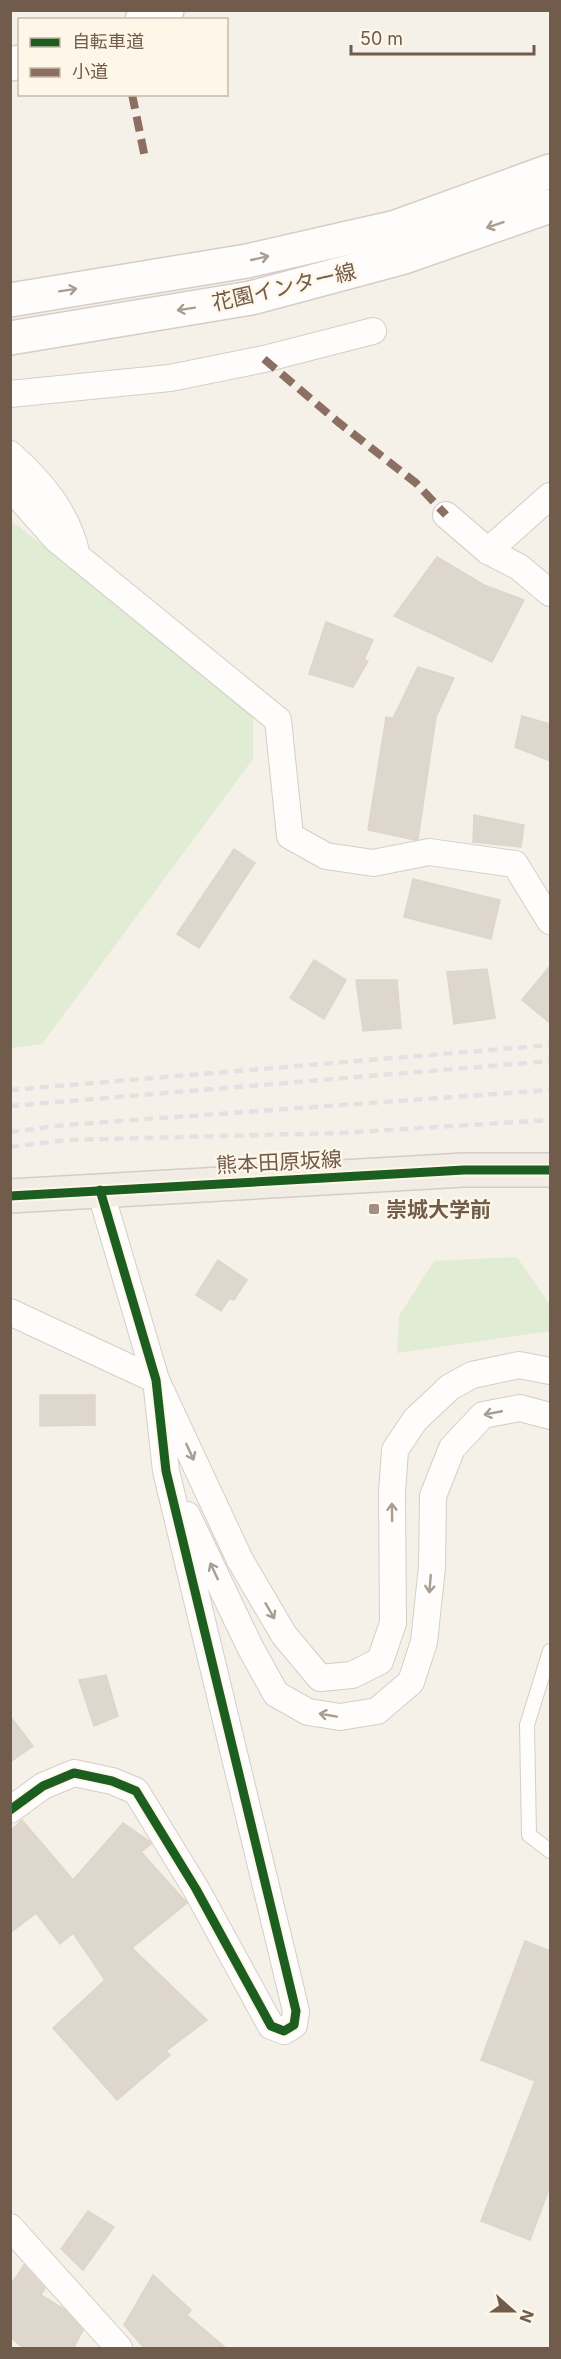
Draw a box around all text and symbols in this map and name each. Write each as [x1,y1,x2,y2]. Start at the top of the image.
legend [18,18,228,96]
scale bar [351,18,534,56]
text: 50 m [360,28,403,49]
text: 自転車道 [72,31,144,52]
text: 小道 [72,61,108,82]
one-way arrow [486,221,505,232]
one-way arrow [251,251,270,263]
street label: 花園インター線 [210,258,358,316]
one-way arrow [58,284,78,295]
one-way arrow [177,304,196,315]
street label: 熊本田原坂線 [215,1146,343,1178]
place label: 崇城大学前 [386,1197,491,1222]
marker: 崇城大学前 [367,1202,381,1216]
one-way arrow [484,1408,504,1419]
one-way arrow [184,1442,196,1460]
one-way arrow [386,1502,398,1522]
one-way arrow [207,1562,219,1580]
one-way arrow [424,1574,435,1593]
one-way arrow [264,1602,276,1619]
one-way arrow [319,1709,338,1720]
north arrow [483,2281,543,2341]
text: N [515,2307,539,2326]

